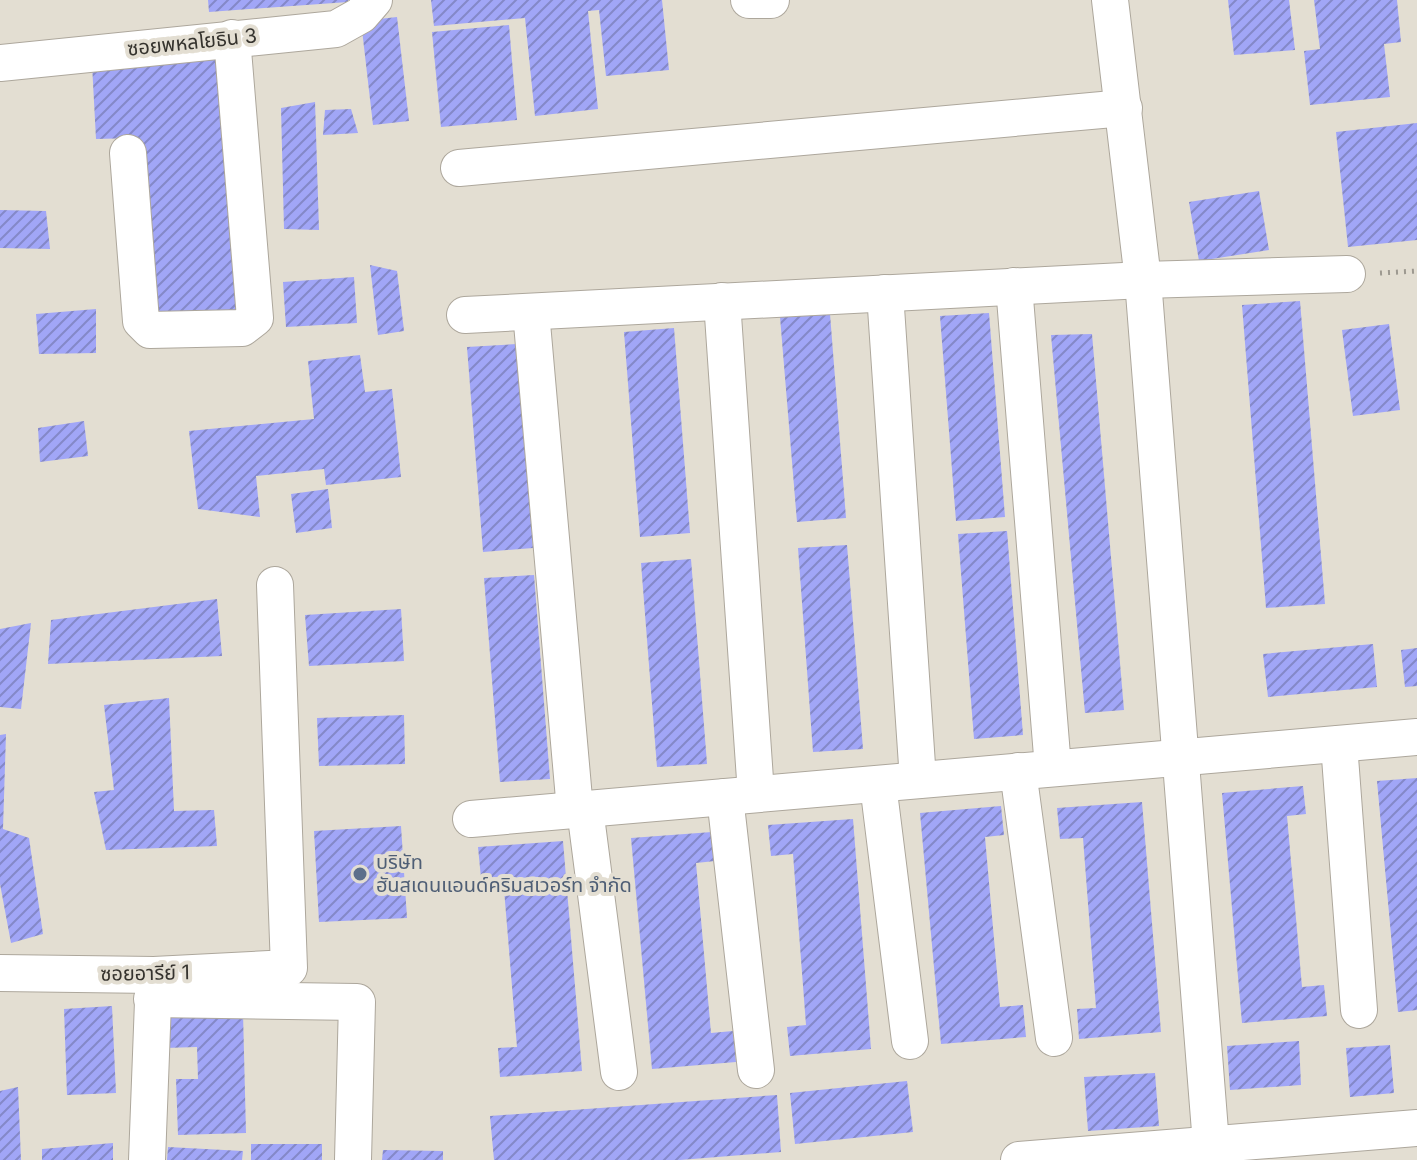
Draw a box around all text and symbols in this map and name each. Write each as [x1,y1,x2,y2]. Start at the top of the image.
street label: ซอยพหลโยธิน 3 [126,23,258,61]
place label: บริษัท ฮันสเดนแอนด์คริมสเวอร์ท จำกัด [376,850,632,897]
marker: บริษัท ฮันสเดนแอนด์คริมสเวอร์ท จำกัด [351,865,369,883]
street label: ซอยอารีย์ 1 [100,960,190,986]

